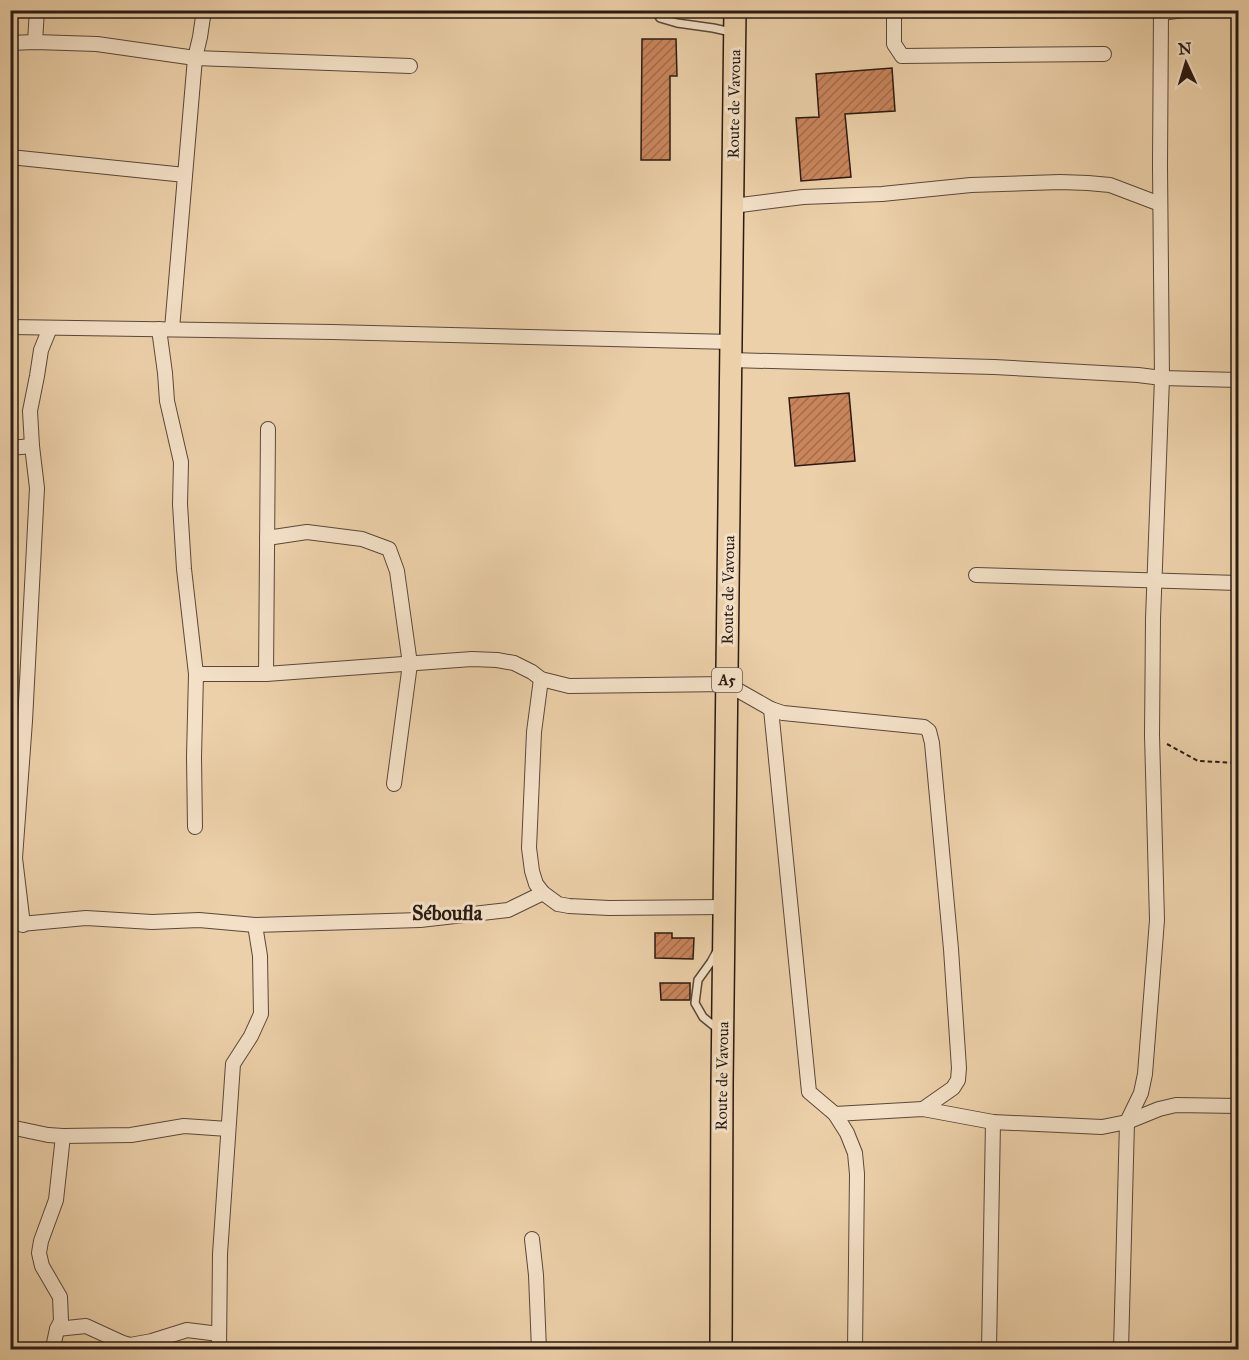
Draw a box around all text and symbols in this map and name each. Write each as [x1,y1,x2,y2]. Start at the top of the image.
north arrow [1156,33,1216,93]
text: N [1178,39,1193,58]
street label: Route de Vavoua [724,49,744,159]
street label: Route de Vavoua [718,535,738,645]
road number: A5 [712,668,742,692]
district label: Séboufla [412,901,483,925]
street label: Route de Vavoua [712,1021,732,1131]

